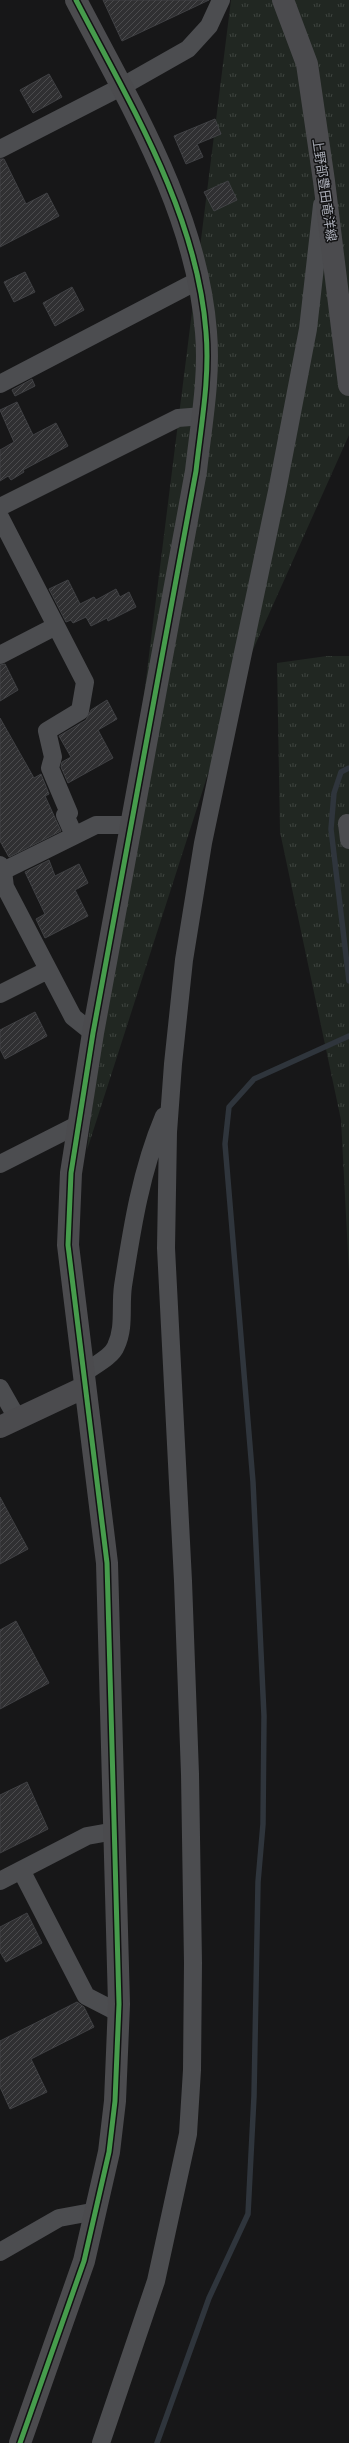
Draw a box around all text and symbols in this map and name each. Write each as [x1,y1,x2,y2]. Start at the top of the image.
street label: 上野部豊田竜洋線 [310,138,339,243]

